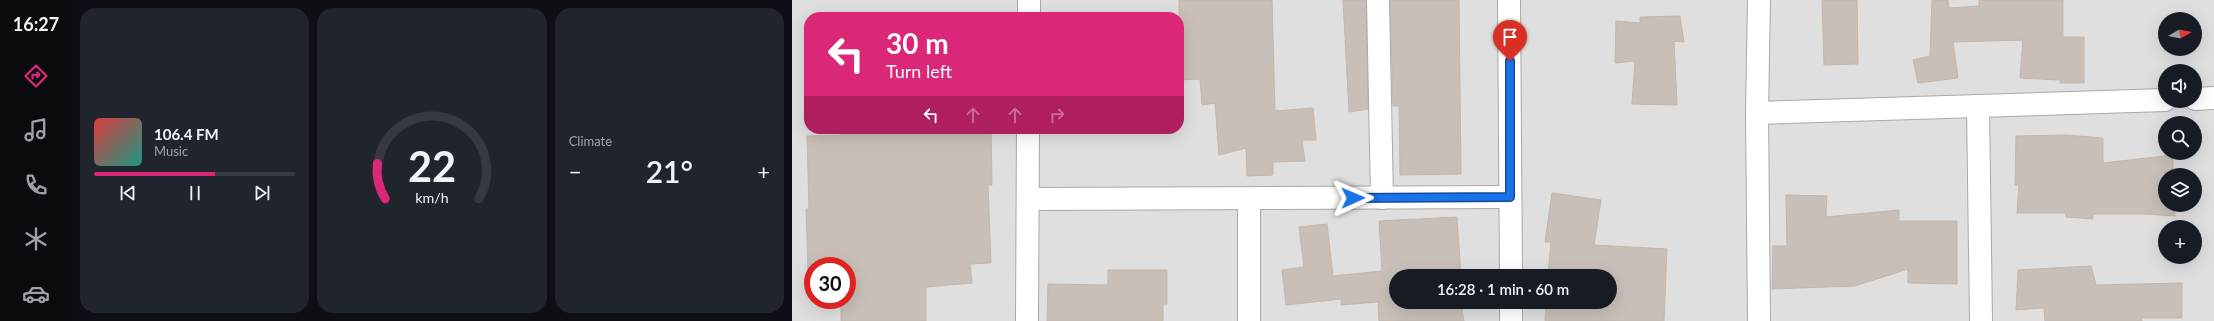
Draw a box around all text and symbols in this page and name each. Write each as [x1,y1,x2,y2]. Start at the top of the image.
north arrow [2158,12,2202,56]
map controls [2158,12,2202,264]
text: 16:27 [13,13,59,35]
pin [1493,20,1527,61]
text: 30 m [886,26,949,60]
icon: arrive [1499,26,1521,48]
icon: left [820,28,872,80]
text: Turn left [886,60,952,82]
icon: directions [22,62,50,90]
button: sound [2158,64,2202,108]
icon: left [920,104,942,126]
icon: ahead [962,104,984,126]
icon: ahead [1004,104,1026,126]
icon: right [1046,104,1068,126]
icon: music [22,116,50,144]
button: search [2158,116,2202,160]
text: 106.4 FM [154,125,219,143]
text: Climate [569,133,612,149]
text: 22 [408,140,456,190]
text: Music [154,143,188,159]
text: 21° [646,153,693,189]
text: − [569,158,581,185]
text: + [757,158,770,185]
button: layers [2158,168,2202,212]
icon: phone [22,171,50,199]
position arrow [1332,177,1374,219]
icon: previous [117,182,139,204]
icon: pause [184,182,206,204]
icon: next [251,182,273,204]
text: km/h [415,188,449,205]
button: + [2158,220,2202,264]
icon: climate [22,225,50,253]
speed limit sign: 30 [804,257,856,309]
icon: car [22,280,50,308]
text: 16:28 · 1 min · 60 m [1437,280,1569,298]

